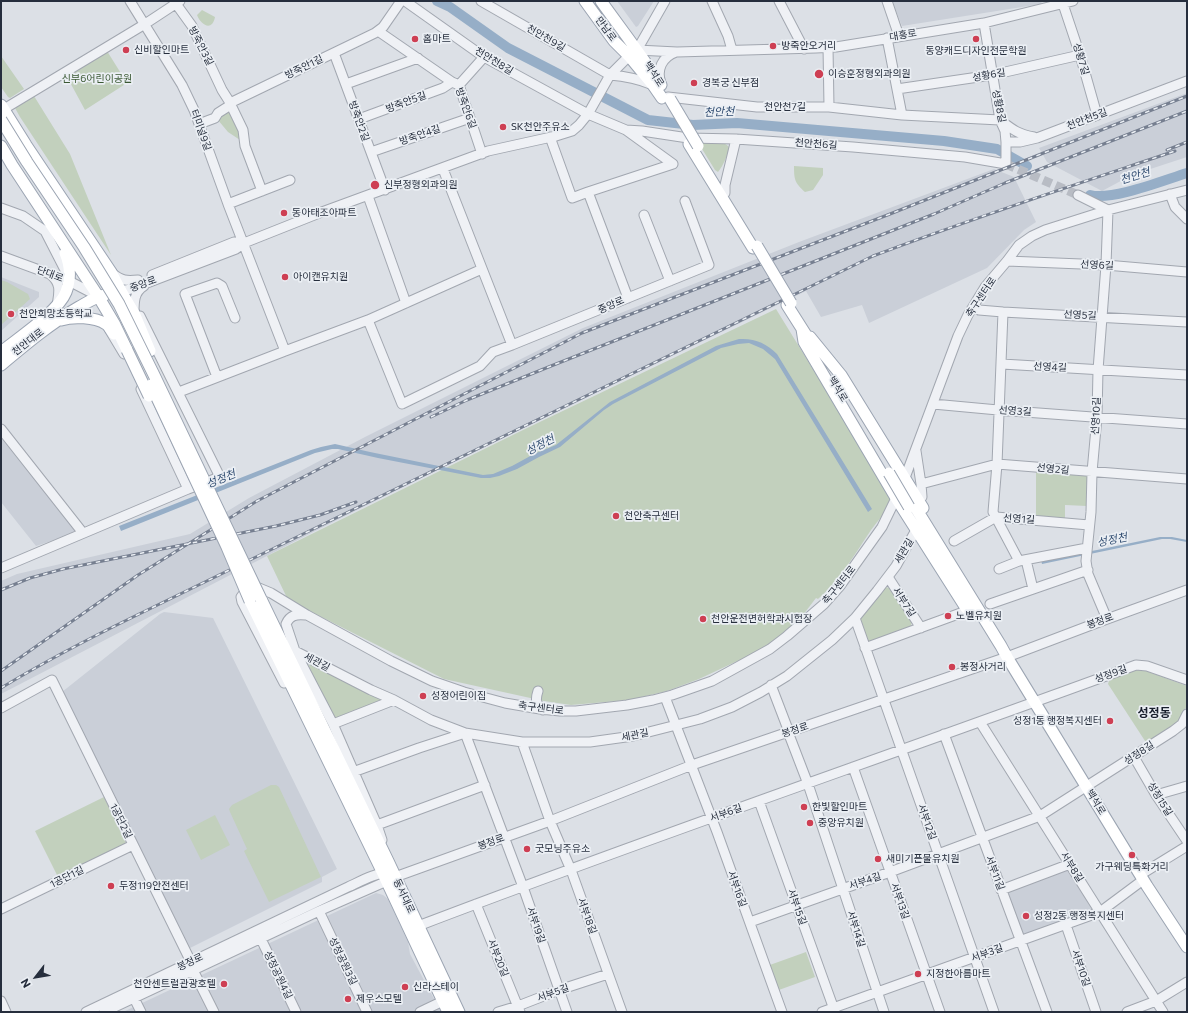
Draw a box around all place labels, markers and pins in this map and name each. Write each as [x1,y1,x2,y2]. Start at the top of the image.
place label: 홈마트 [423,33,451,45]
marker: 홈마트 [410,34,420,44]
marker: 동양캐드디자인전문학원 [971,34,981,44]
place label: 방죽안오거리 [781,40,836,52]
marker: 방죽안오거리 [768,41,778,51]
place label: 신비할인마트 [134,44,189,56]
marker: 신비할인마트 [121,45,131,55]
place label: 동양캐드디자인전문학원 [925,45,1027,57]
marker: 이승훈정형외과의원 [813,68,825,80]
place label: 이승훈정형외과의원 [828,68,911,80]
place label: 경복궁 신부점 [702,77,759,89]
marker: 경복궁 신부점 [689,78,699,88]
place label: SK천안주유소 [511,121,570,133]
marker: SK천안주유소 [498,122,508,132]
marker: 신부정형외과의원 [369,179,381,191]
place label: 신부정형외과의원 [384,179,458,191]
place label: 동아태조아파트 [292,207,356,219]
marker: 동아태조아파트 [279,208,289,218]
place label: 아이캔유치원 [293,271,348,283]
marker: 아이캔유치원 [280,272,290,282]
place label: 천안희망초등학교 [19,308,93,320]
marker: 천안희망초등학교 [6,309,16,319]
place label: 천안축구센터 [624,510,679,522]
marker: 천안축구센터 [611,511,621,521]
place label: 노벨유치원 [956,610,1002,622]
marker: 노벨유치원 [943,611,953,621]
place label: 천안운전면허학과시험장 [711,613,812,625]
marker: 천안운전면허학과시험장 [698,614,708,624]
place label: 봉정사거리 [960,661,1006,673]
marker: 봉정사거리 [947,662,957,672]
place label: 성정어린이집 [431,690,486,702]
marker: 성정어린이집 [418,691,428,701]
place label: 성정1동 행정복지센터 [1013,715,1102,727]
marker: 성정1동 행정복지센터 [1105,716,1115,726]
place label: 한빛할인마트 [812,801,867,813]
marker: 한빛할인마트 [799,802,809,812]
place label: 중앙유치원 [818,817,864,829]
marker: 중앙유치원 [805,818,815,828]
place label: 굿모닝주유소 [535,843,590,855]
marker: 굿모닝주유소 [522,844,532,854]
marker: 가구웨딩특화거리 [1127,850,1137,860]
place label: 새미기픈물유치원 [886,853,960,865]
marker: 새미기픈물유치원 [873,854,883,864]
place label: 가구웨딩특화거리 [1095,861,1169,873]
place label: 두정119안전센터 [119,880,189,892]
marker: 두정119안전센터 [106,881,116,891]
place label: 성정2동 행정복지센터 [1034,910,1124,922]
marker: 성정2동 행정복지센터 [1021,911,1031,921]
place label: 지정한아름마트 [926,968,990,980]
marker: 지정한아름마트 [913,969,923,979]
place label: 천안센트럴관광호텔 [133,978,216,990]
marker: 천안센트럴관광호텔 [219,979,229,989]
place label: 신라스테이 [413,981,459,993]
marker: 신라스테이 [400,982,410,992]
place label: 제우스모텔 [356,993,402,1005]
marker: 제우스모텔 [343,994,353,1004]

